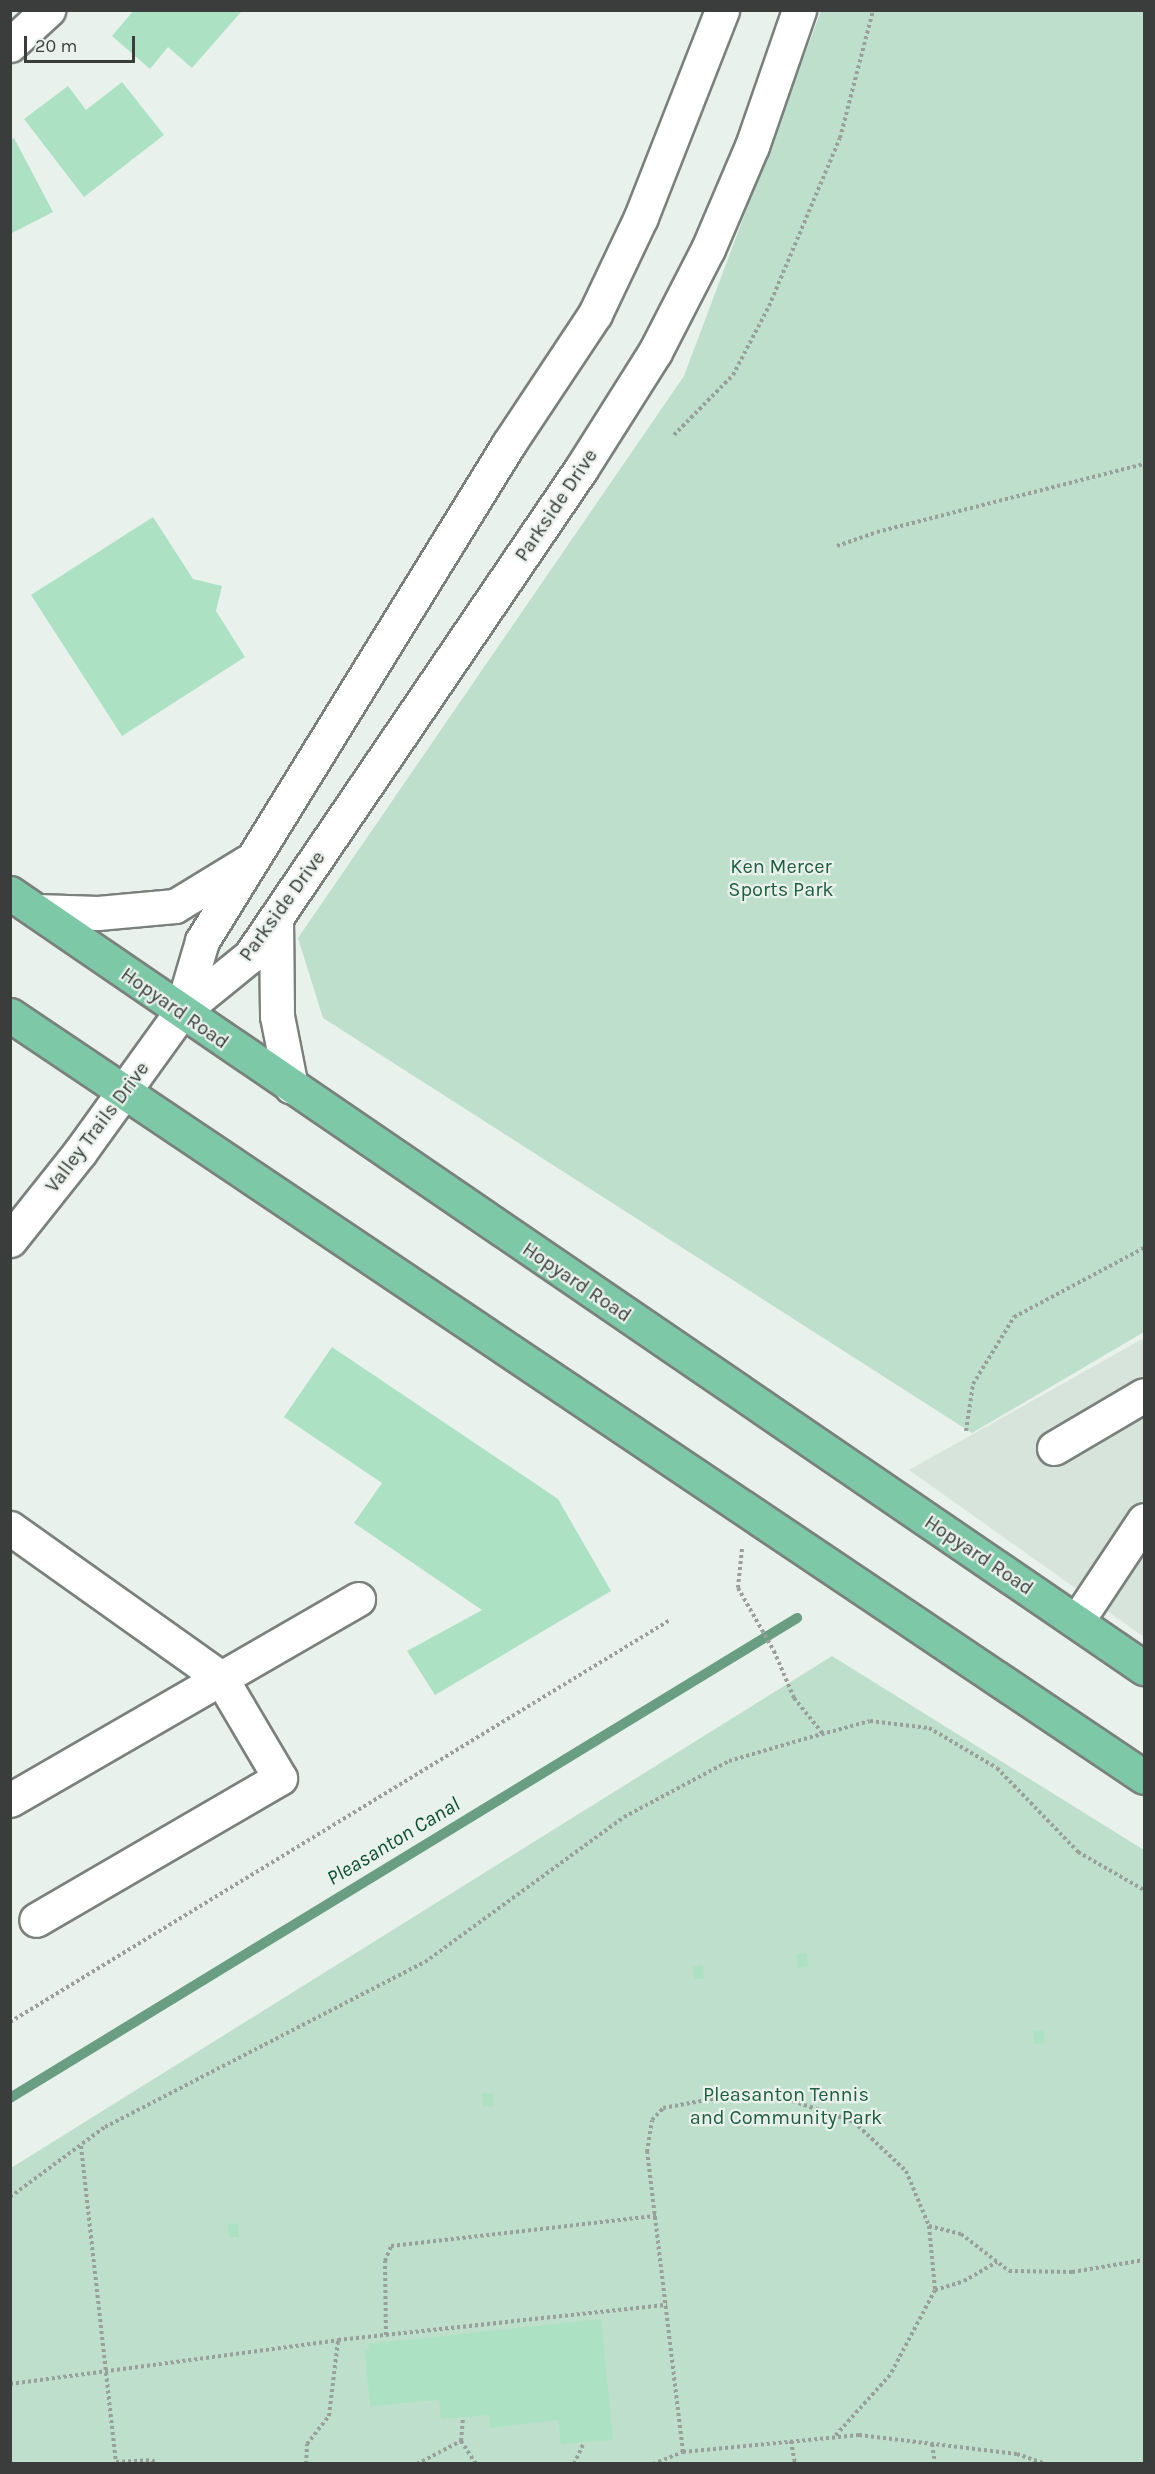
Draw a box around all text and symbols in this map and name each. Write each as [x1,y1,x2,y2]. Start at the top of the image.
scale bar [27,24,138,62]
text: 20 m [35,35,77,57]
street label: Parkside Drive [510,444,602,566]
street label: Parkside Drive [234,846,330,966]
park label: Ken Mercer Sports Park [728,855,834,902]
street label: Hopyard Road [116,962,234,1054]
street label: Valley Trails Drive [40,1057,154,1197]
street label: Hopyard Road [518,1237,636,1327]
street label: Hopyard Road [920,1510,1038,1600]
water label: Pleasanton Canal [322,1791,464,1891]
park label: Pleasanton Tennis and Community Park [690,2082,882,2129]

